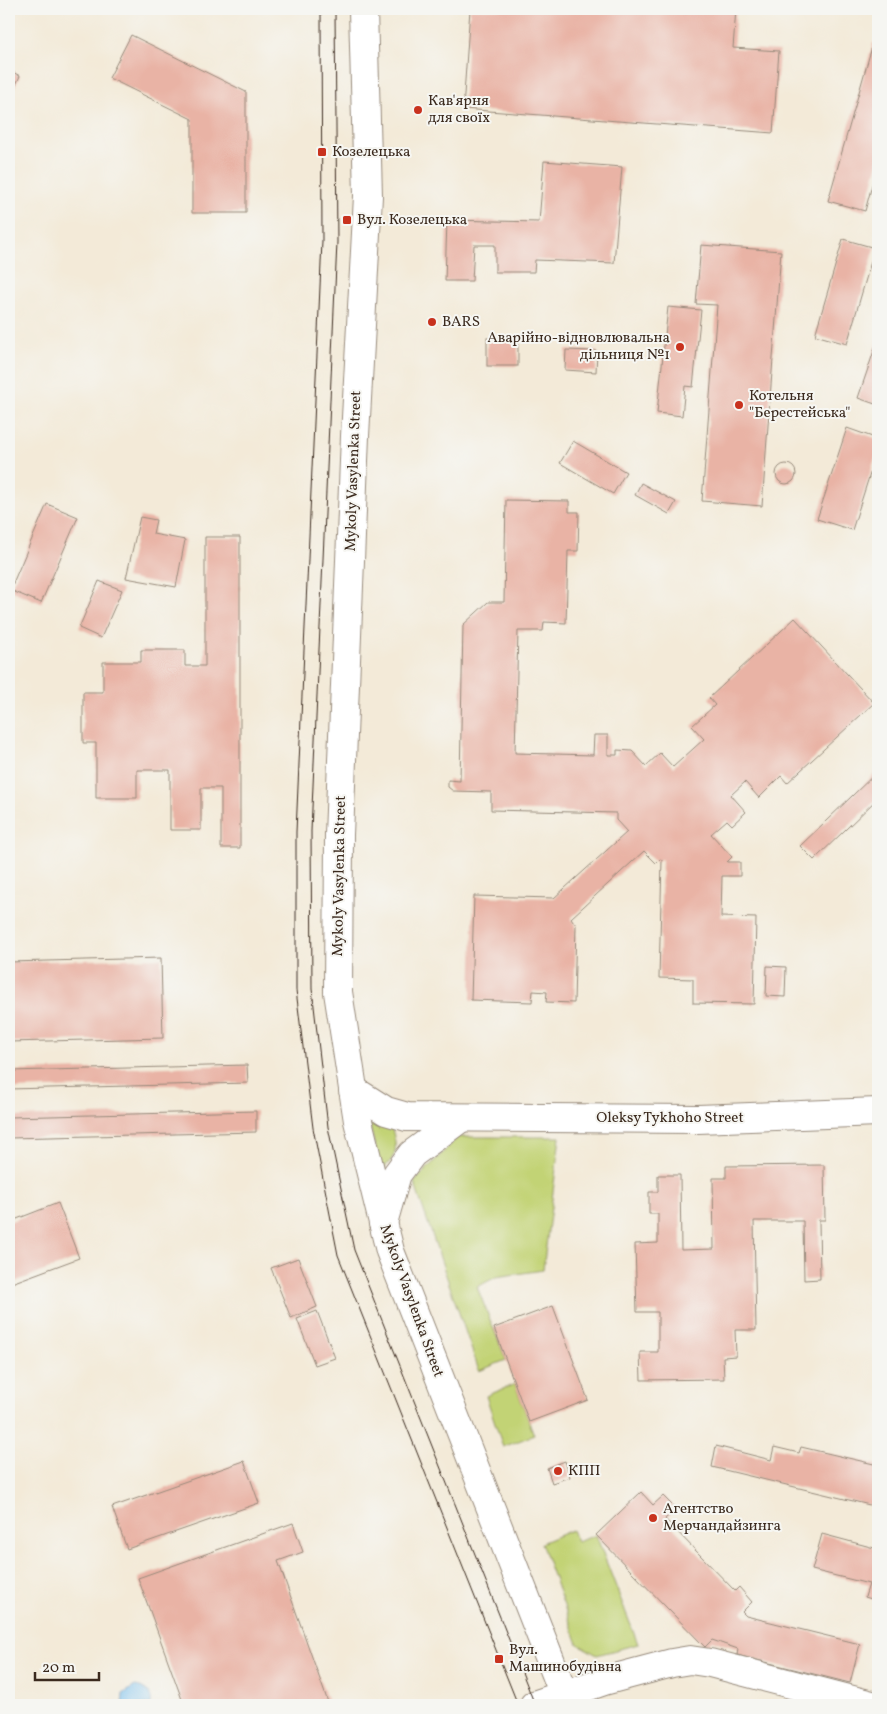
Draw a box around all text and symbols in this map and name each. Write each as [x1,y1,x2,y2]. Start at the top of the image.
place label: Кав'ярня для своїх [428,91,490,129]
marker: Кав'ярня для своїх [412,104,424,116]
place label: Козелецька [332,142,411,163]
marker: Козелецька [316,146,328,158]
place label: Вул. Козелецька [357,210,467,231]
marker: Вул. Козелецька [341,214,353,226]
place label: BARS [442,312,480,333]
marker: BARS [426,316,438,328]
place label: Аварійно-відновлювальна дільниця №1 [487,328,670,366]
marker: Аварійно-відновлювальна дільниця №1 [674,341,686,353]
place label: Котельня "Берестейська" [749,386,850,424]
street label: Mykoly Vasylenka Street [341,390,367,552]
marker: Котельня "Берестейська" [733,399,745,411]
street label: Mykoly Vasylenka Street [328,795,352,957]
street label: Oleksy Tykhoho Street [596,1108,744,1129]
street label: Mykoly Vasylenka Street [374,1222,448,1380]
place label: КПП [568,1461,600,1482]
marker: КПП [552,1465,564,1477]
place label: Агентство Мерчандайзинга [663,1499,781,1537]
marker: Агентство Мерчандайзинга [647,1512,659,1524]
place label: Вул. Машинобудівна [509,1640,622,1678]
scale bar [35,1649,99,1681]
marker: Вул. Машинобудівна [493,1653,505,1665]
text: 20 m [42,1658,75,1679]

